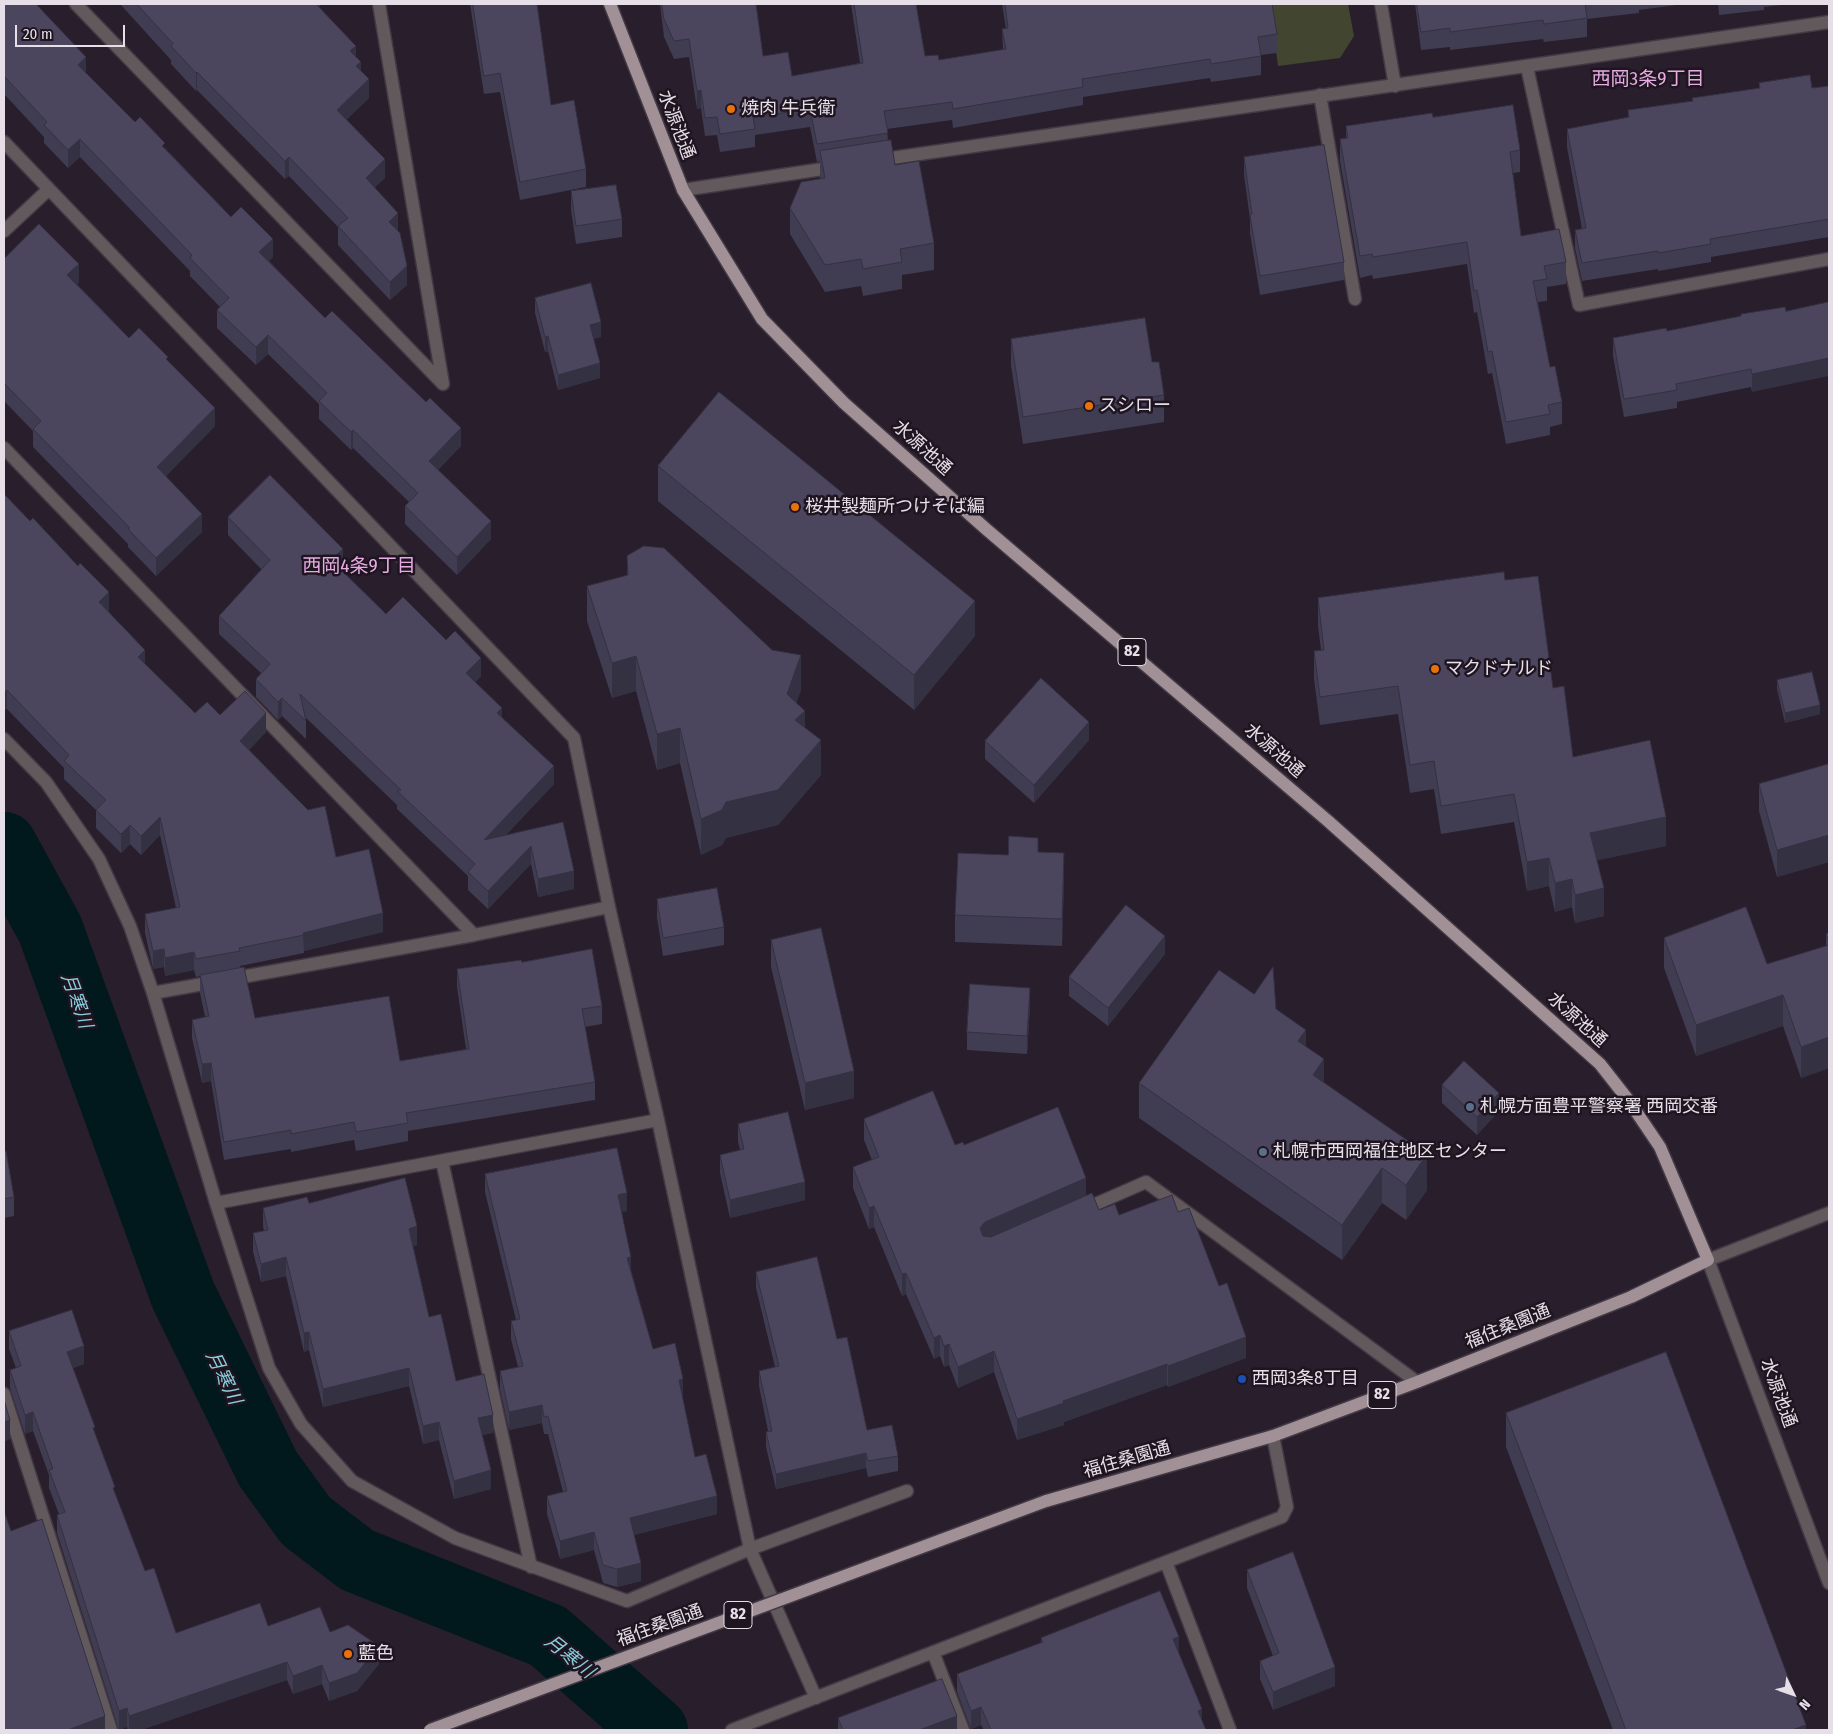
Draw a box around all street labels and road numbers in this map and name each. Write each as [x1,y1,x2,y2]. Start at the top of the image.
street label: 水源池通 [653,88,699,162]
street label: 水源池通 [888,416,956,480]
road number: 82 [1118,638,1146,666]
street label: 水源池通 [1240,719,1308,783]
street label: 水源池通 [1543,988,1611,1052]
street label: 福住桑園通 [1462,1300,1554,1354]
street label: 水源池通 [1756,1355,1800,1431]
road number: 82 [1368,1382,1396,1408]
street label: 福住桑園通 [1081,1437,1173,1483]
street label: 福住桑園通 [614,1600,706,1652]
road number: 82 [724,1602,752,1628]

